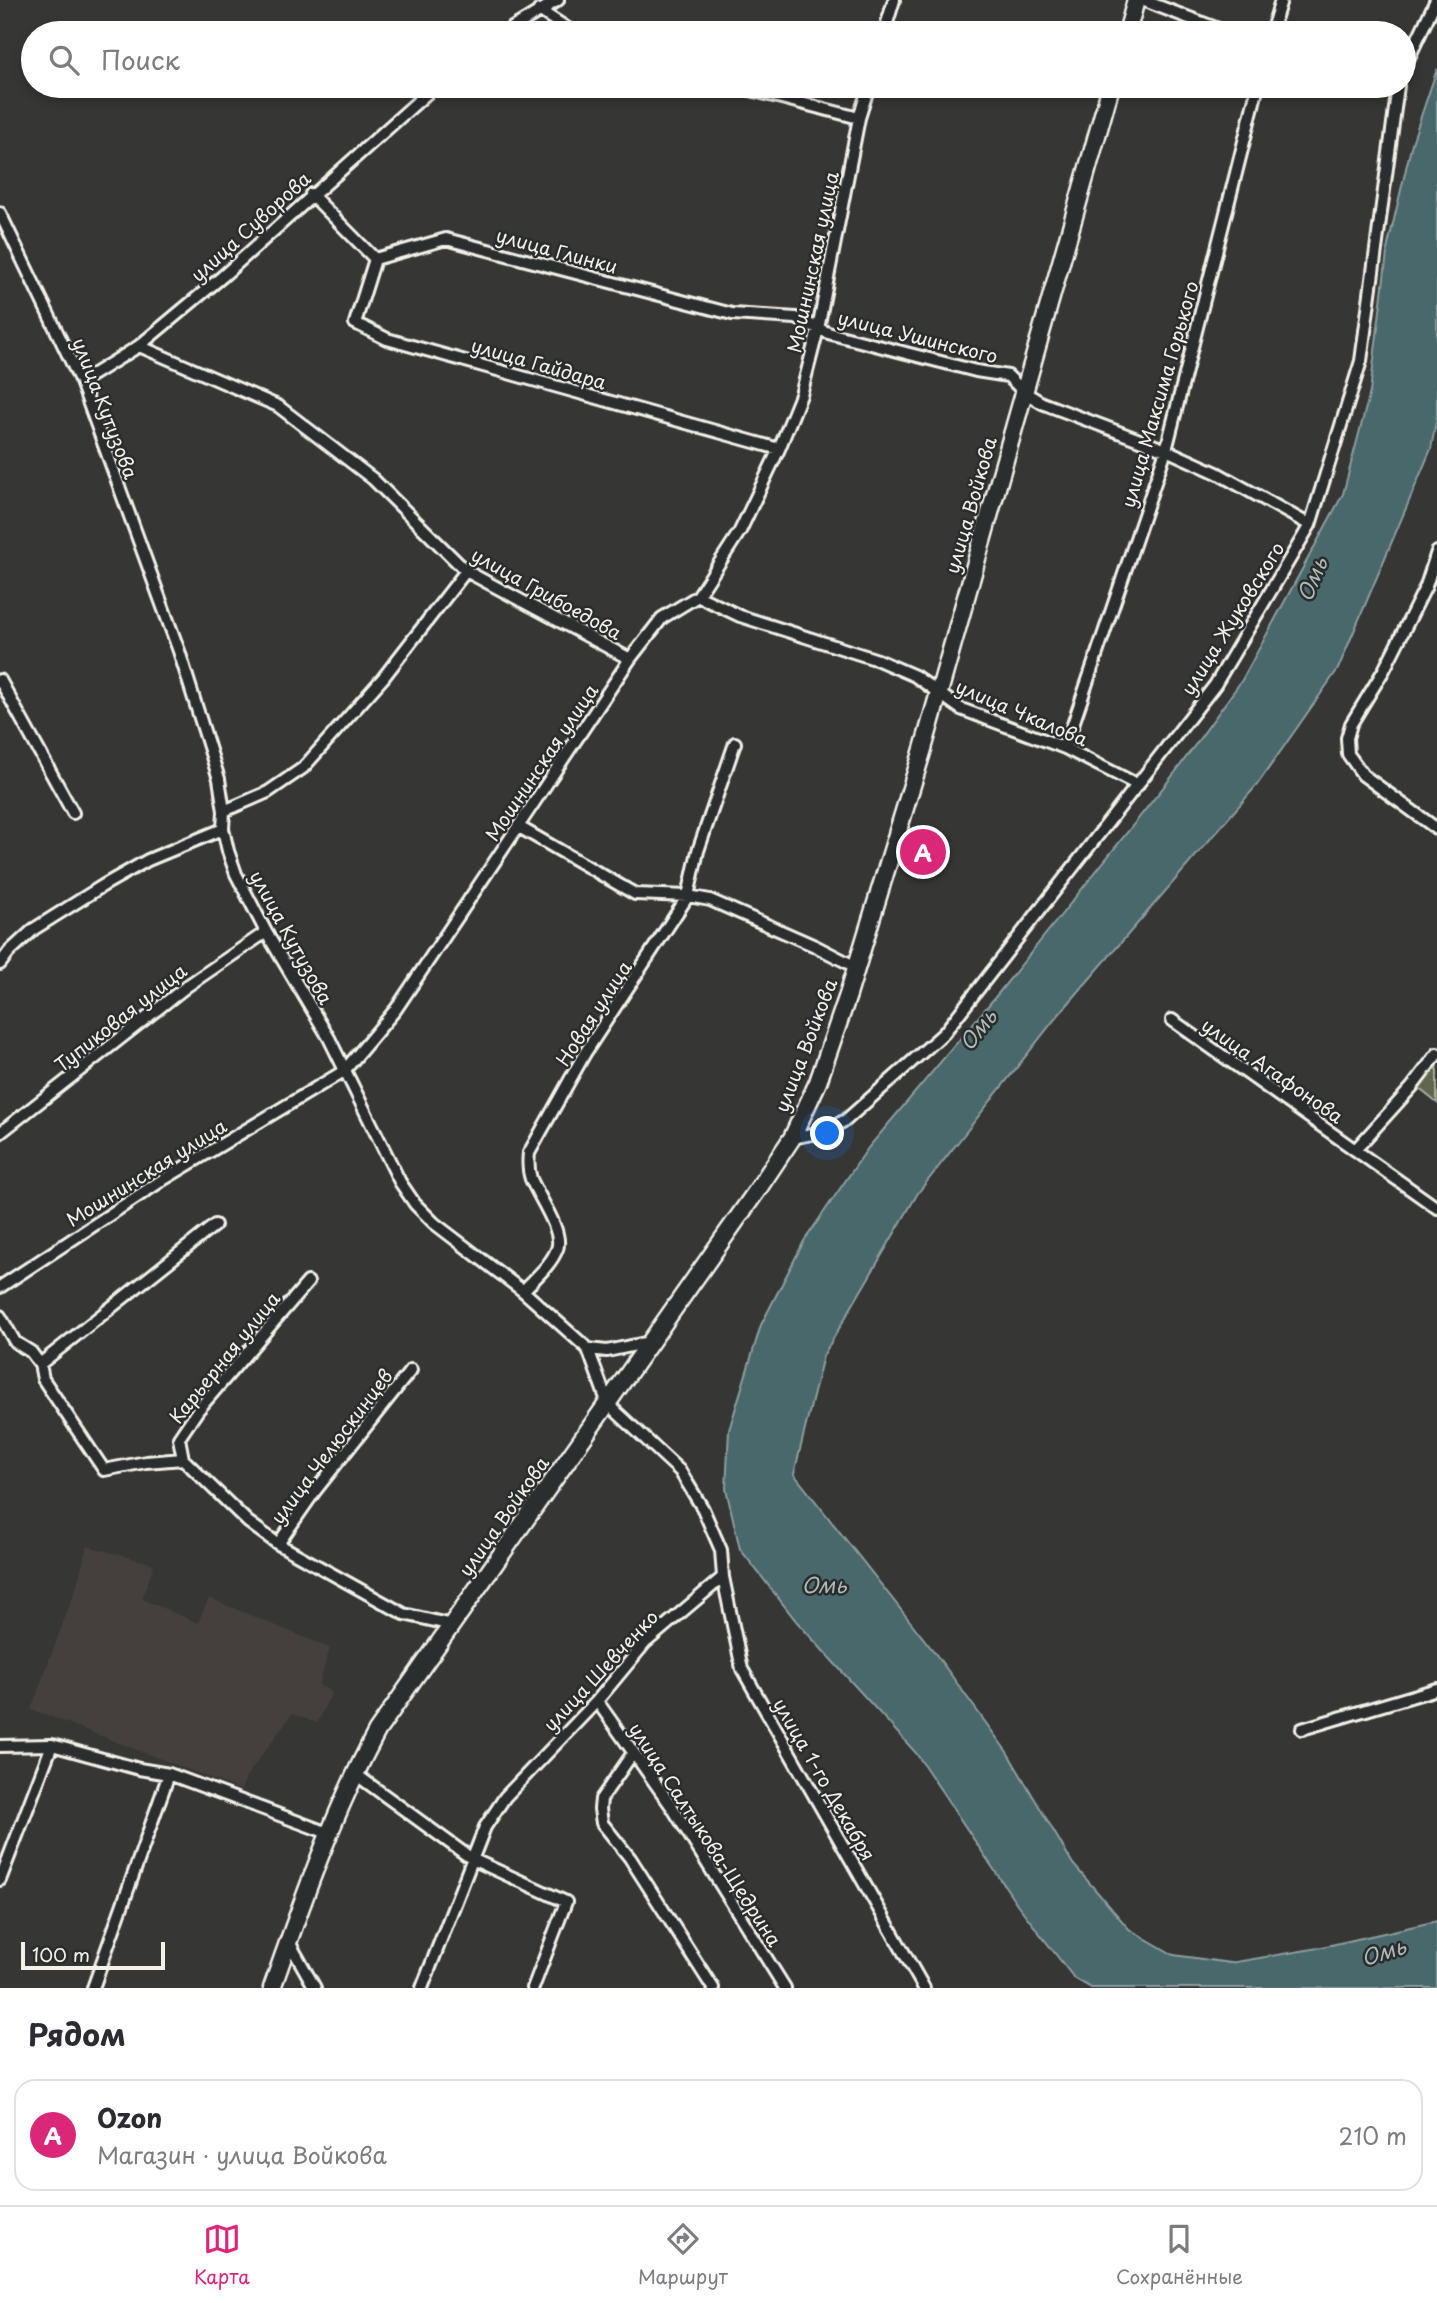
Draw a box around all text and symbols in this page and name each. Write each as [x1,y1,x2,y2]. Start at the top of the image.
search box [21,21,1416,98]
text: Поиск [101,40,180,79]
icon: search [45,41,83,79]
street label: улица Суворова [184,164,316,288]
street label: Мошнинская улица [779,169,845,355]
street label: улица Глинки [493,220,621,280]
street label: улица Максима Горького [1113,277,1205,511]
street label: улица Ушинского [835,303,1001,369]
street label: улица Гайдара [468,330,610,396]
street label: улица Кутузова [66,333,146,483]
street label: улица Войкова [937,433,1003,577]
street label: улица Жуковского [1173,536,1291,700]
street label: улица Грибоедова [467,540,628,646]
water label: Омь [1287,550,1335,606]
street label: улица Чкалова [952,672,1093,753]
street label: Мошнинская улица [478,678,604,846]
pin: A [900,826,946,878]
street label: улица Кутузова [244,865,341,1009]
street label: Новая улица [548,955,638,1071]
street label: Тупиковая улица [48,956,192,1078]
street label: улица Войкова [767,974,843,1116]
water label: Омь [950,1000,1005,1057]
street label: улица Агафонова [1196,1010,1350,1130]
street label: Мошнинская улица [60,1111,232,1233]
your location [810,1116,844,1150]
street label: Карьерная улица [162,1285,286,1429]
street label: улица Челюскинцев [263,1362,399,1529]
street label: улица Войкова [451,1450,555,1582]
water label: Омь [801,1568,848,1600]
street label: улица Шевченко [536,1603,664,1737]
street label: улица 1-го Декабря [767,1692,883,1866]
street label: улица Салтыкова-Щедрина [623,1717,789,1952]
water label: Омь [1357,1929,1411,1973]
scale bar [21,1939,164,1971]
text: 100 m [32,1940,90,1968]
text: Рядом [28,2011,126,2056]
text: Ozon [97,2098,162,2137]
text: A [44,2118,62,2153]
text: 210 m [1339,2118,1407,2153]
text: Магазин · улица Войкова [97,2137,387,2172]
tab: Карта [194,2220,250,2290]
tab: Маршрут [638,2220,728,2290]
tab: Сохранённые [1116,2220,1243,2290]

